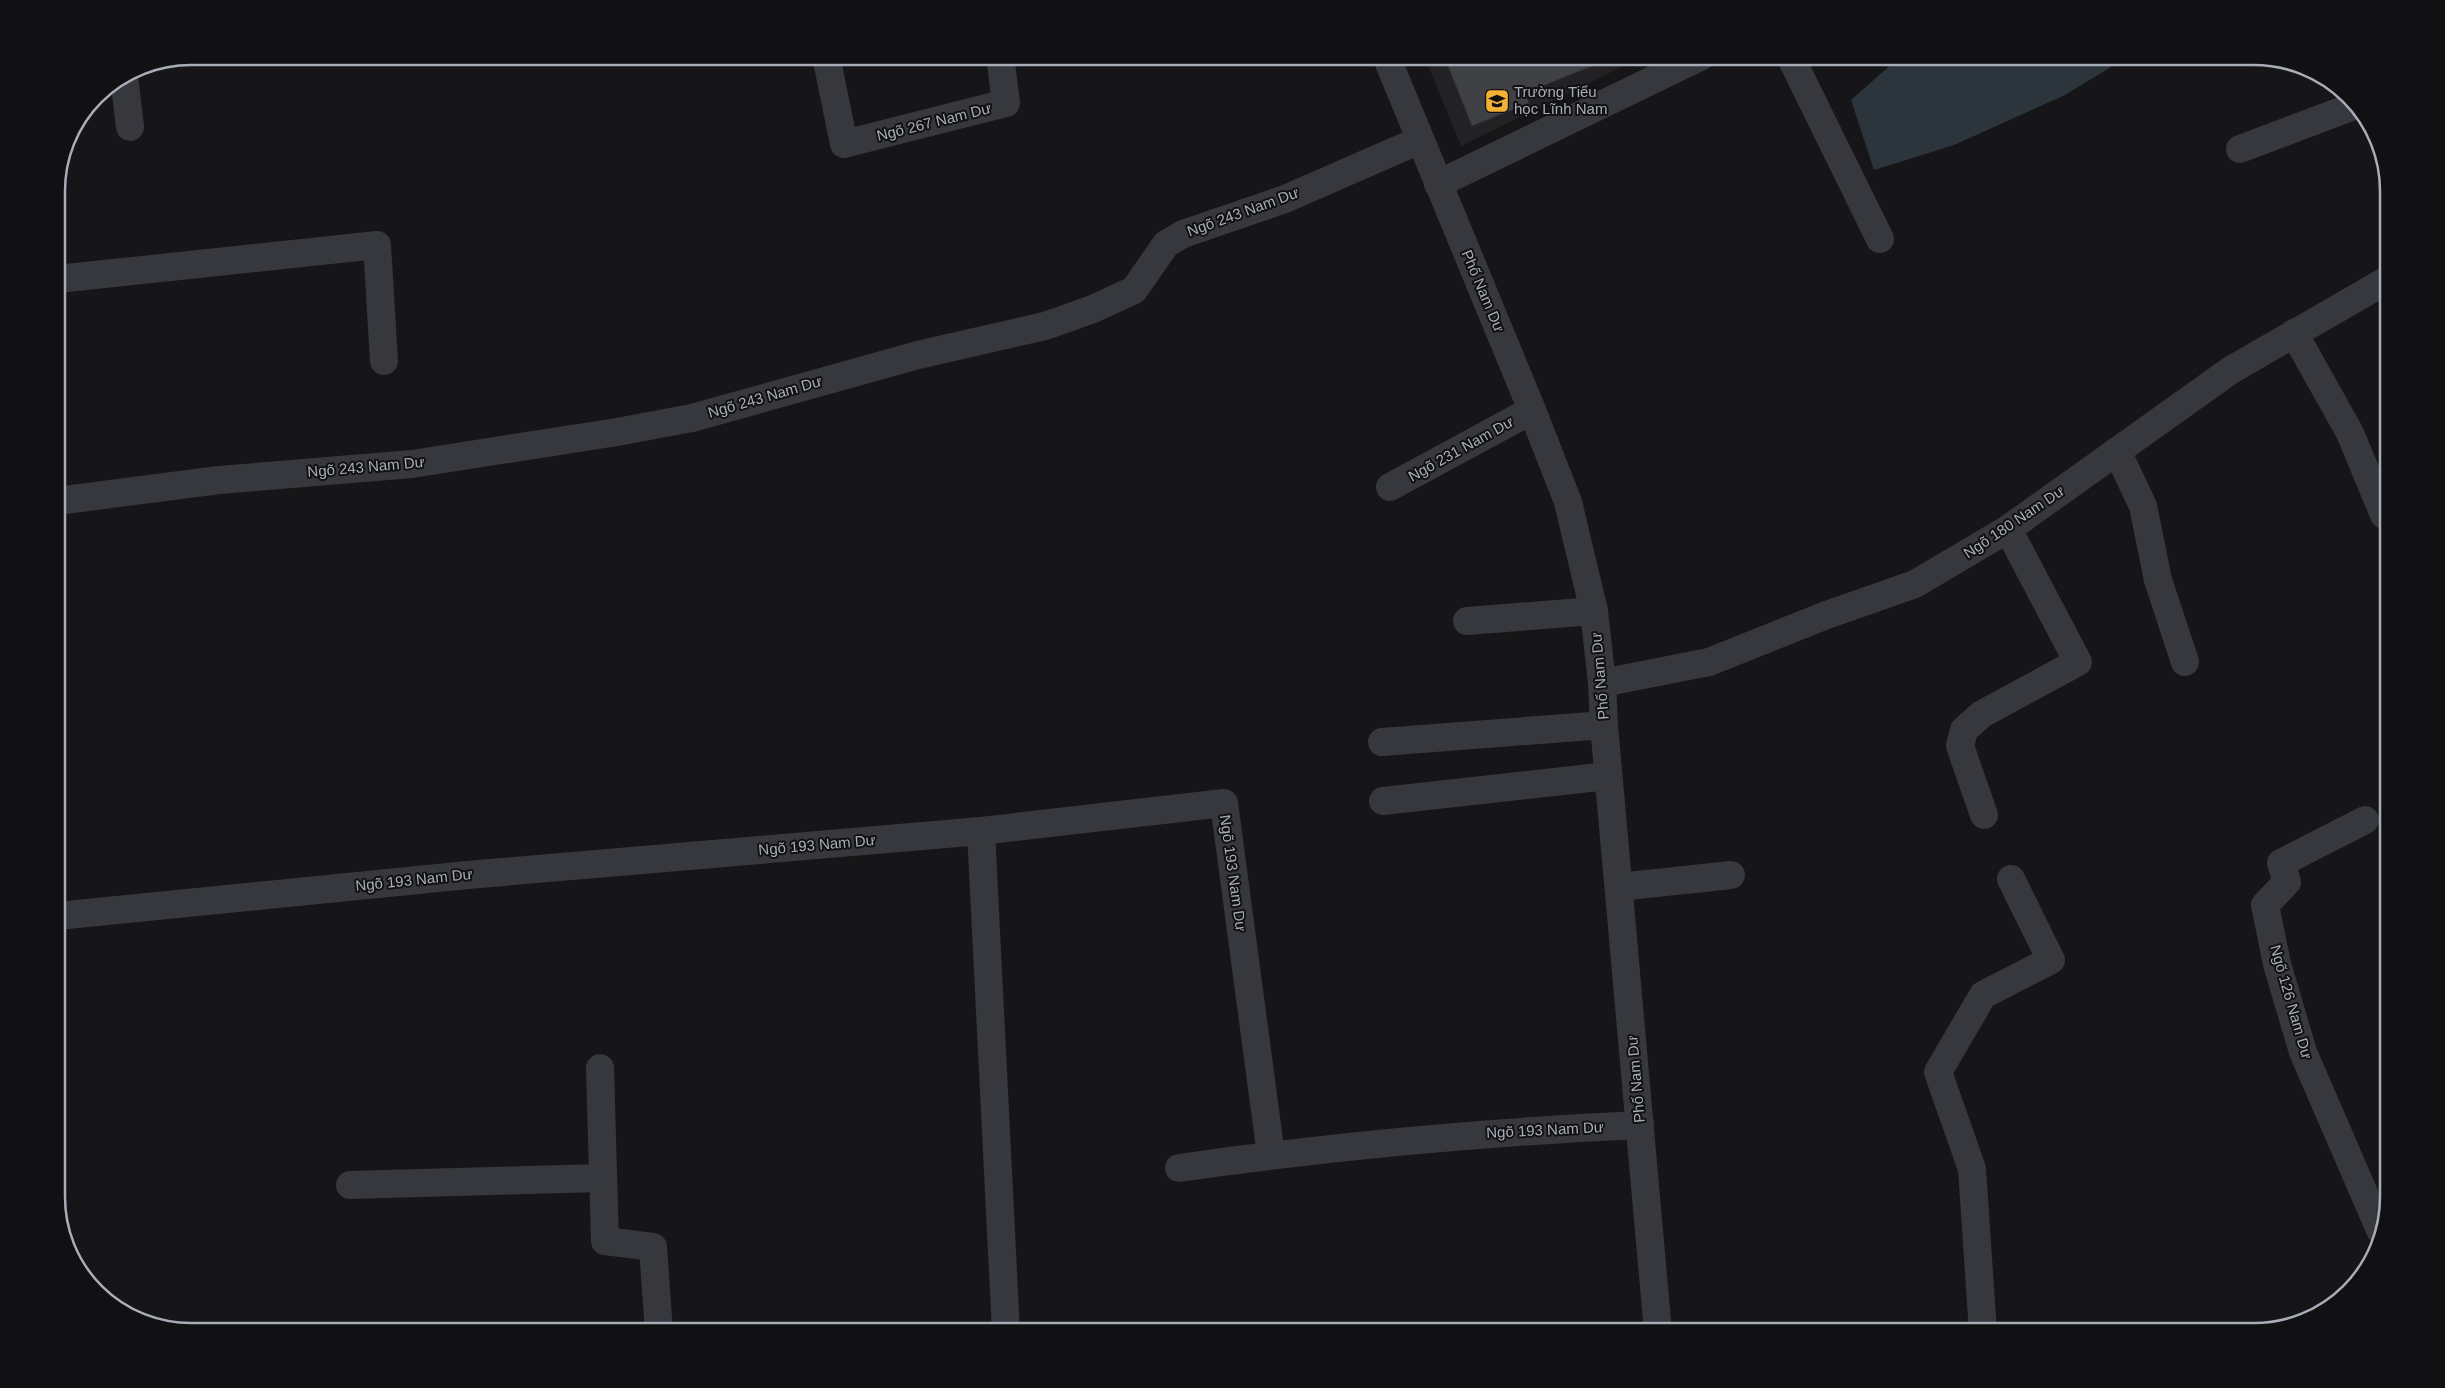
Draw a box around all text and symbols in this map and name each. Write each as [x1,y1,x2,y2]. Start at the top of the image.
place label: Trường Tiểu học Lĩnh Nam [1514,83,1607,117]
school or university icon: Trường Tiểu học Lĩnh Nam [1484,88,1510,114]
street label: Ngõ 267 Nam Dư [875,99,993,144]
street label: Ngõ 243 Nam Dư [1185,183,1301,240]
street label: Phố Nam Dư [1459,247,1508,334]
street label: Ngõ 243 Nam Dư [706,372,824,421]
street label: Ngõ 231 Nam Dư [1405,413,1516,485]
street label: Ngõ 243 Nam Dư [307,453,425,480]
street label: Ngõ 180 Nam Dư [1960,482,2067,562]
street label: Phố Nam Dư [1587,632,1612,720]
street label: Ngõ 193 Nam Dư [1217,814,1250,932]
street label: Ngõ 193 Nam Dư [758,831,876,858]
street label: Ngõ 193 Nam Dư [355,865,473,894]
street label: Ngõ 126 Nam Dư [2267,943,2316,1061]
street label: Phố Nam Dư [1623,1035,1648,1123]
street label: Ngõ 193 Nam Dư [1486,1118,1604,1141]

